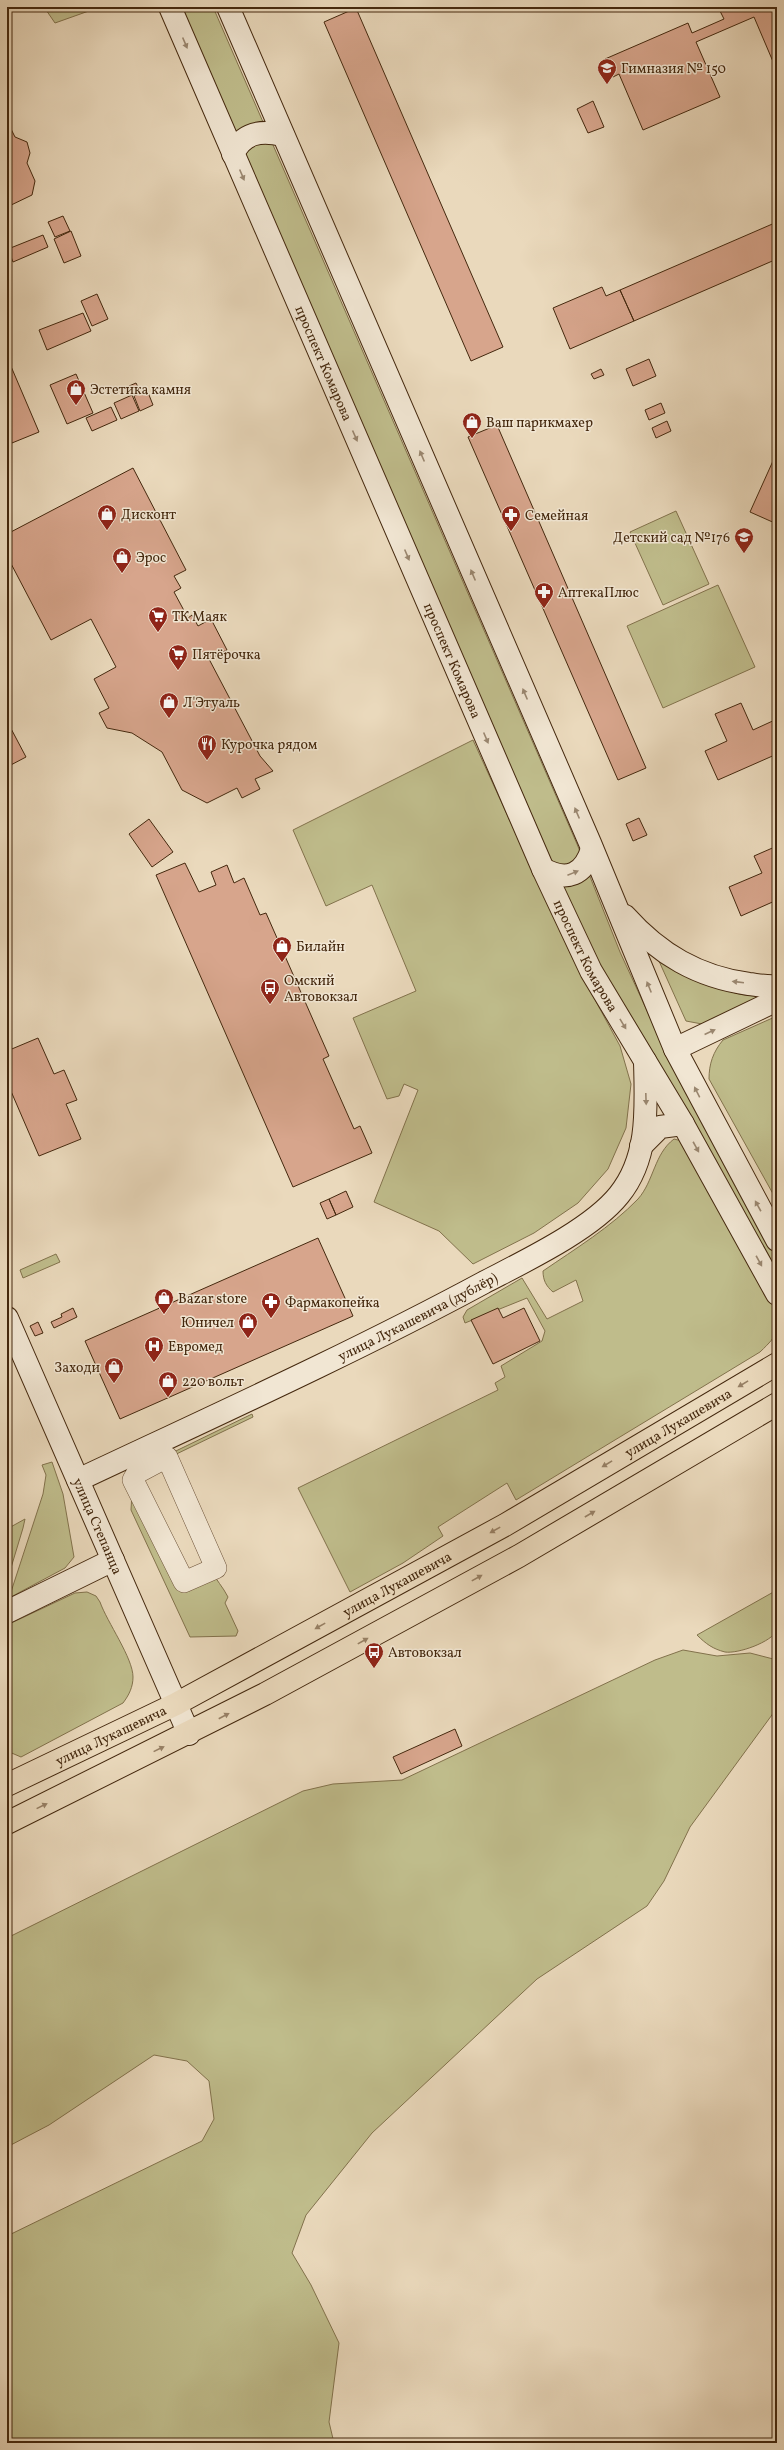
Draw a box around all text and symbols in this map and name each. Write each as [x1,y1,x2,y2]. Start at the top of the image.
one-way arrow [182,37,188,48]
school or university icon: Гимназия № 150 [596,57,618,85]
place label: Гимназия № 150 [621,60,726,79]
one-way arrow [239,169,246,181]
street label: проспект Комарова [289,303,356,424]
shop icon: Эстетика камня [65,378,87,406]
place label: Эстетика камня [90,381,191,400]
shop icon: Ваш парикмахер [461,411,483,439]
place label: Ваш парикмахер [486,414,593,433]
one-way arrow [352,430,358,441]
one-way arrow [418,449,424,461]
shop icon: Дисконт [96,503,118,531]
pharmacy icon: Семейная [500,504,522,532]
place label: Дисконт [121,506,176,525]
place label: Семейная [525,507,588,526]
school or university icon: Детский сад №176 [733,526,755,554]
place label: Детский сад №176 [613,529,730,548]
shop icon: Эрос [111,546,133,574]
place label: Эрос [136,549,166,568]
one-way arrow [404,549,410,561]
one-way arrow [470,568,476,580]
pharmacy icon: АптекаПлюс [533,581,555,609]
place label: АптекаПлюс [558,584,639,603]
street label: проспект Комарова [418,600,485,722]
supermarket icon: ТК Маяк [147,605,169,633]
place label: ТК Маяк [172,608,227,627]
supermarket icon: Пятёрочка [167,643,189,671]
place label: Пятёрочка [192,646,261,665]
one-way arrow [522,688,528,700]
shop icon: Л'Этуаль [158,691,180,719]
place label: Л'Этуаль [183,694,240,713]
restaurant icon: Курочка рядом [196,733,218,761]
one-way arrow [483,733,489,744]
place label: Курочка рядом [221,736,318,755]
one-way arrow [574,808,580,819]
one-way arrow [568,870,580,876]
street label: проспект Комарова [548,897,622,1016]
shop icon: Билайн [271,935,293,963]
place label: Билайн [296,938,345,957]
place label: Омский Автовокзал [284,972,358,1007]
bus stop icon: Омский Автовокзал [259,977,281,1005]
one-way arrow [732,979,744,985]
one-way arrow [646,981,652,992]
one-way arrow [619,1018,626,1030]
one-way arrow [704,1029,715,1035]
one-way arrow [694,1086,700,1097]
one-way arrow [643,1093,649,1106]
one-way arrow [693,1142,700,1153]
one-way arrow [755,1200,762,1212]
one-way arrow [756,1255,762,1267]
street label: улица Лукашевича (дублёр) [335,1269,501,1367]
shop icon: Bazar store [153,1287,175,1315]
place label: Bazar store [178,1290,247,1309]
pharmacy icon: Фармакопейка [260,1291,282,1319]
place label: Фармакопейка [285,1294,380,1313]
shop icon: Юничел [237,1311,259,1339]
place label: Юничел [181,1314,234,1333]
hospital icon: Евромед [143,1335,165,1363]
place label: Евромед [168,1338,223,1357]
shop icon: Заходи [103,1356,125,1384]
place label: Заходи [54,1359,100,1378]
shop icon: 220 вольт [157,1370,179,1398]
place label: 220 вольт [182,1373,244,1392]
one-way arrow [737,1380,749,1387]
street label: улица Лукашевича [622,1385,736,1463]
one-way arrow [602,1461,613,1468]
street label: улица Степанца [67,1475,126,1578]
one-way arrow [584,1510,596,1517]
one-way arrow [490,1527,501,1533]
street label: улица Лукашевича [340,1548,456,1622]
one-way arrow [471,1575,483,1582]
one-way arrow [314,1622,326,1629]
one-way arrow [357,1637,369,1644]
bus stop icon: Автовокзал [363,1641,385,1669]
place label: Автовокзал [388,1644,462,1663]
street label: улица Лукашевича [53,1702,170,1771]
one-way arrow [218,1712,230,1719]
one-way arrow [153,1746,164,1752]
one-way arrow [36,1803,48,1809]

